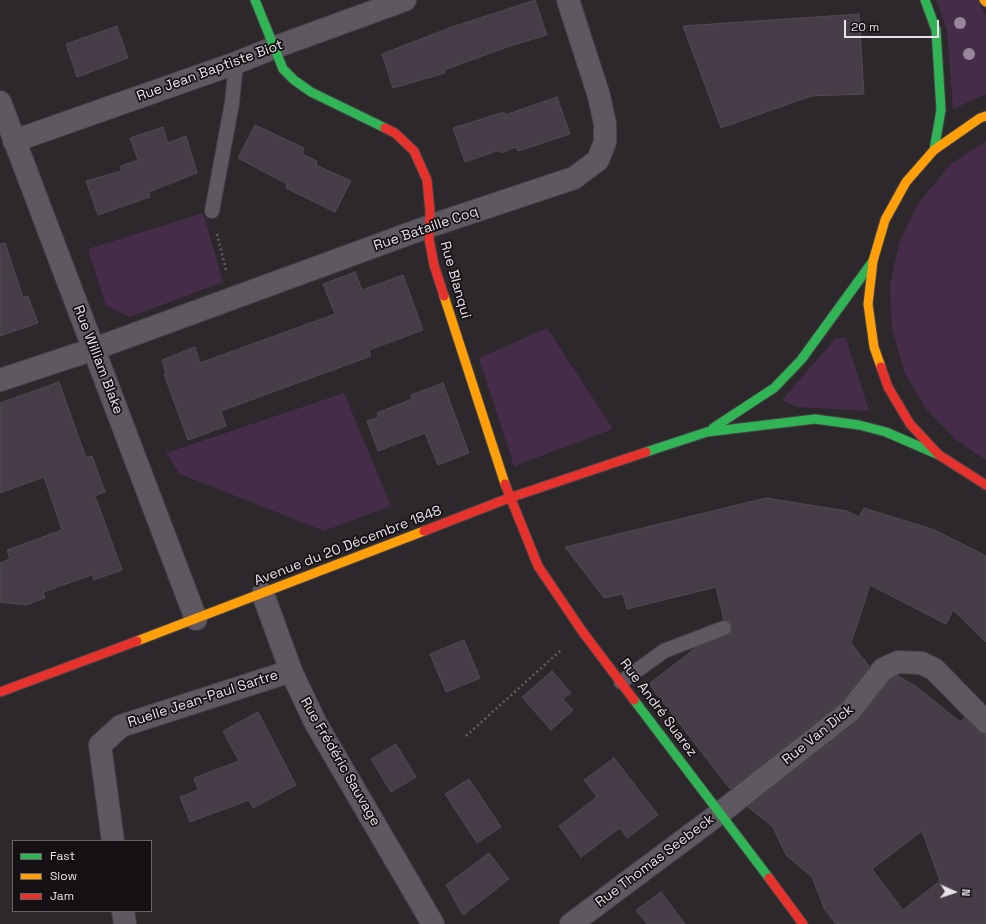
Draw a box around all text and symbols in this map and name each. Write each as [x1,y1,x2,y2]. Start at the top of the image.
scale bar [846,12,941,38]
text: 20 m [851,19,879,35]
street label: Rue Jean Baptiste Biot [135,37,285,105]
street label: Rue Bataille Coq [372,203,480,255]
street label: Rue Blanqui [436,239,474,321]
street label: Rue William Blake [70,303,126,417]
street label: Avenue du 20 Décembre 1848 [252,502,444,590]
street label: Rue André Suarez [616,656,700,760]
street label: Ruelle Jean-Paul Sartre [126,667,280,731]
street label: Rue Frédéric Sauvage [296,695,384,829]
street label: Rue Van Dick [779,701,857,769]
street label: Rue Thomas Seebeck [592,811,718,911]
legend [12,840,152,912]
text: Fast [50,848,75,864]
text: Slow [50,868,77,884]
north arrow [934,872,974,912]
text: Jam [50,888,74,904]
text: N [959,889,973,897]

